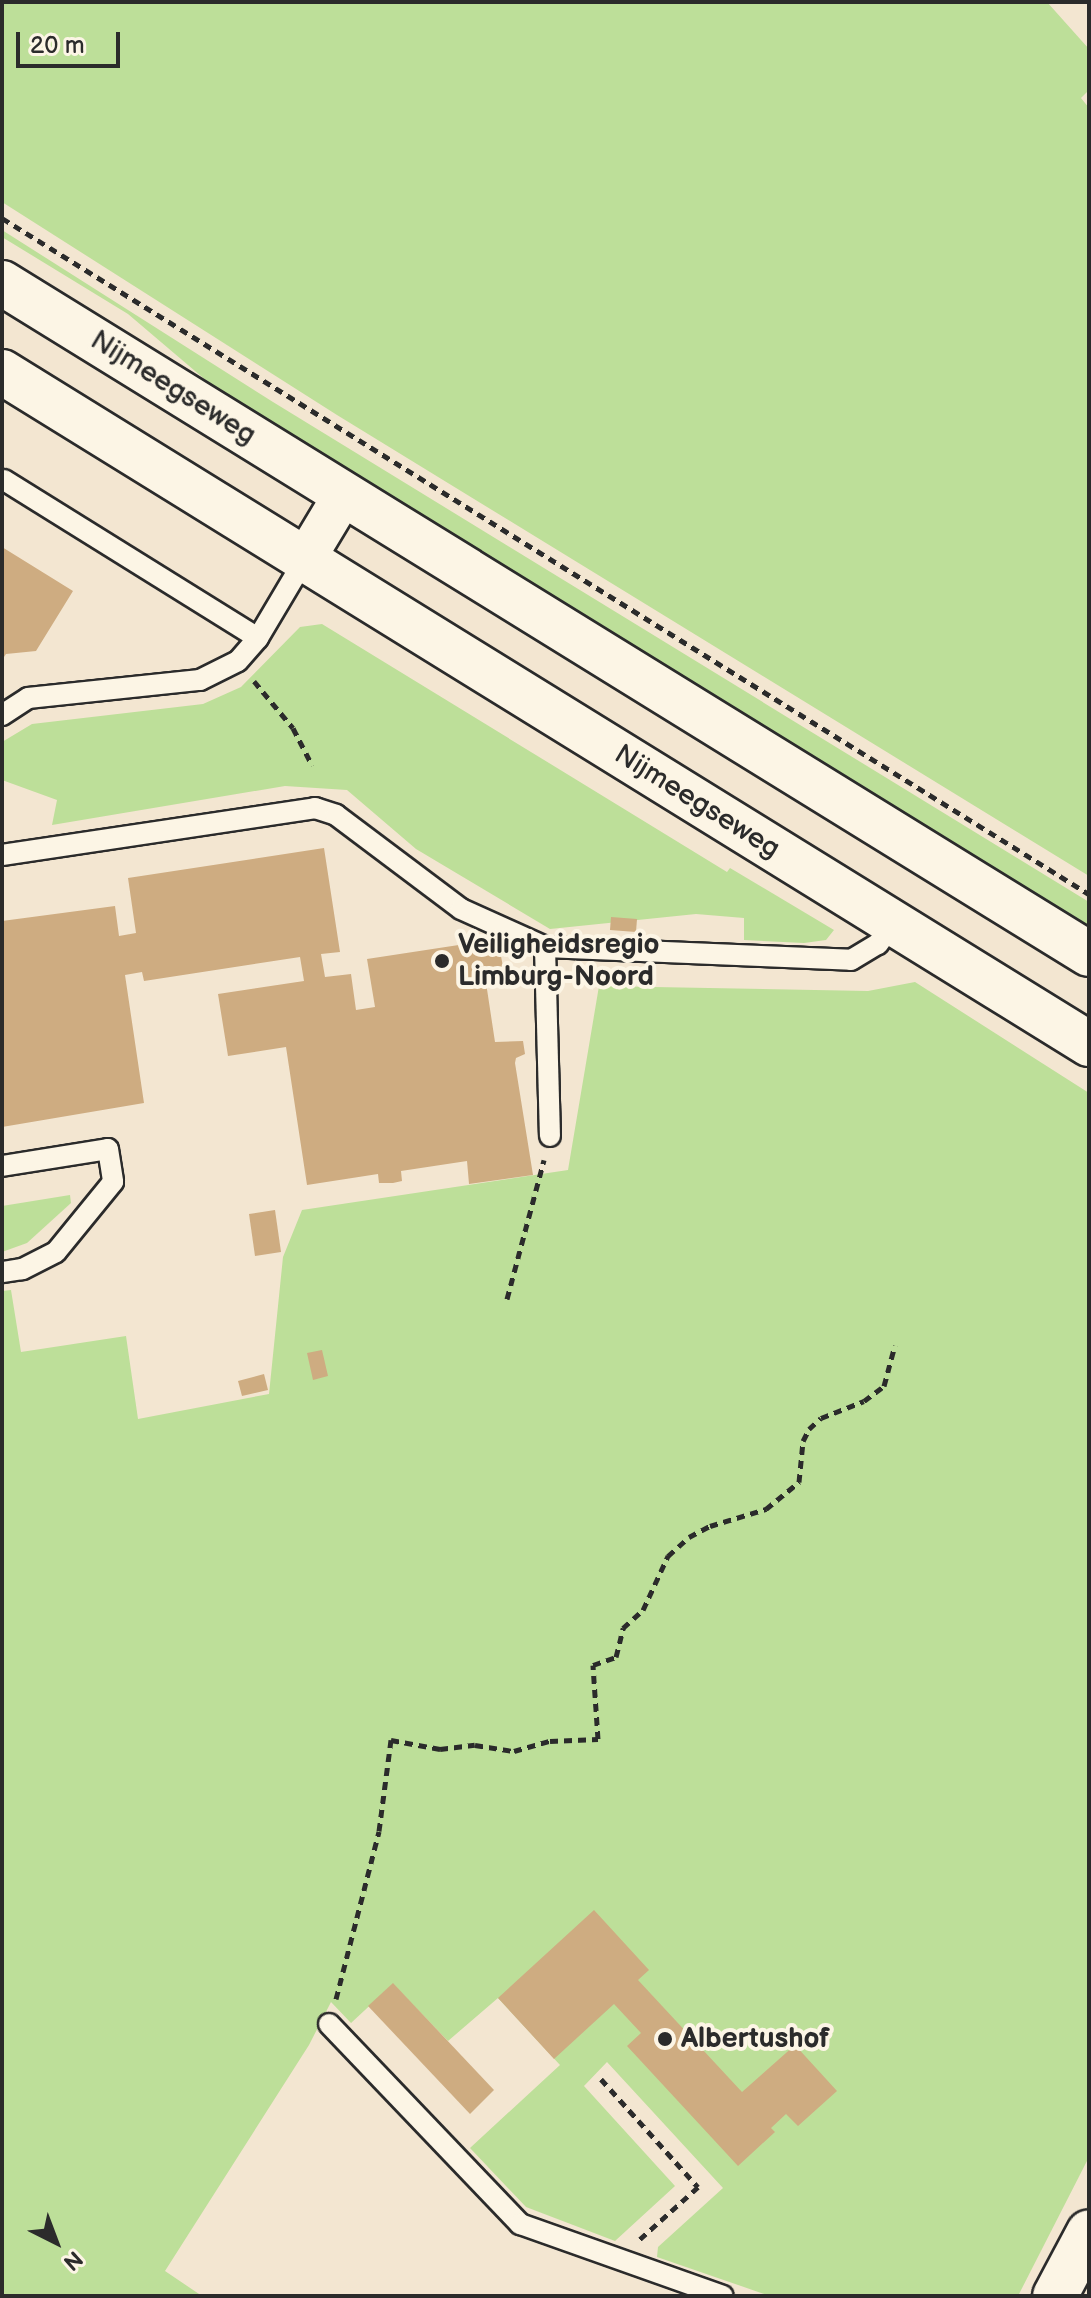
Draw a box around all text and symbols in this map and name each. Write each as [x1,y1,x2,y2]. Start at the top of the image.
scale bar [20,16,124,66]
text: 20 m [30,31,85,60]
street label: Nijmeegseweg [84,324,262,452]
street label: Nijmeegseweg [608,738,786,866]
place label: Veiligheidsregio Limburg-Noord [458,928,659,994]
marker: Veiligheidsregio Limburg-Noord [433,952,451,970]
place label: Albertushof [681,2022,830,2056]
marker: Albertushof [656,2030,674,2048]
north arrow [16,2202,96,2282]
text: N [57,2245,88,2276]

